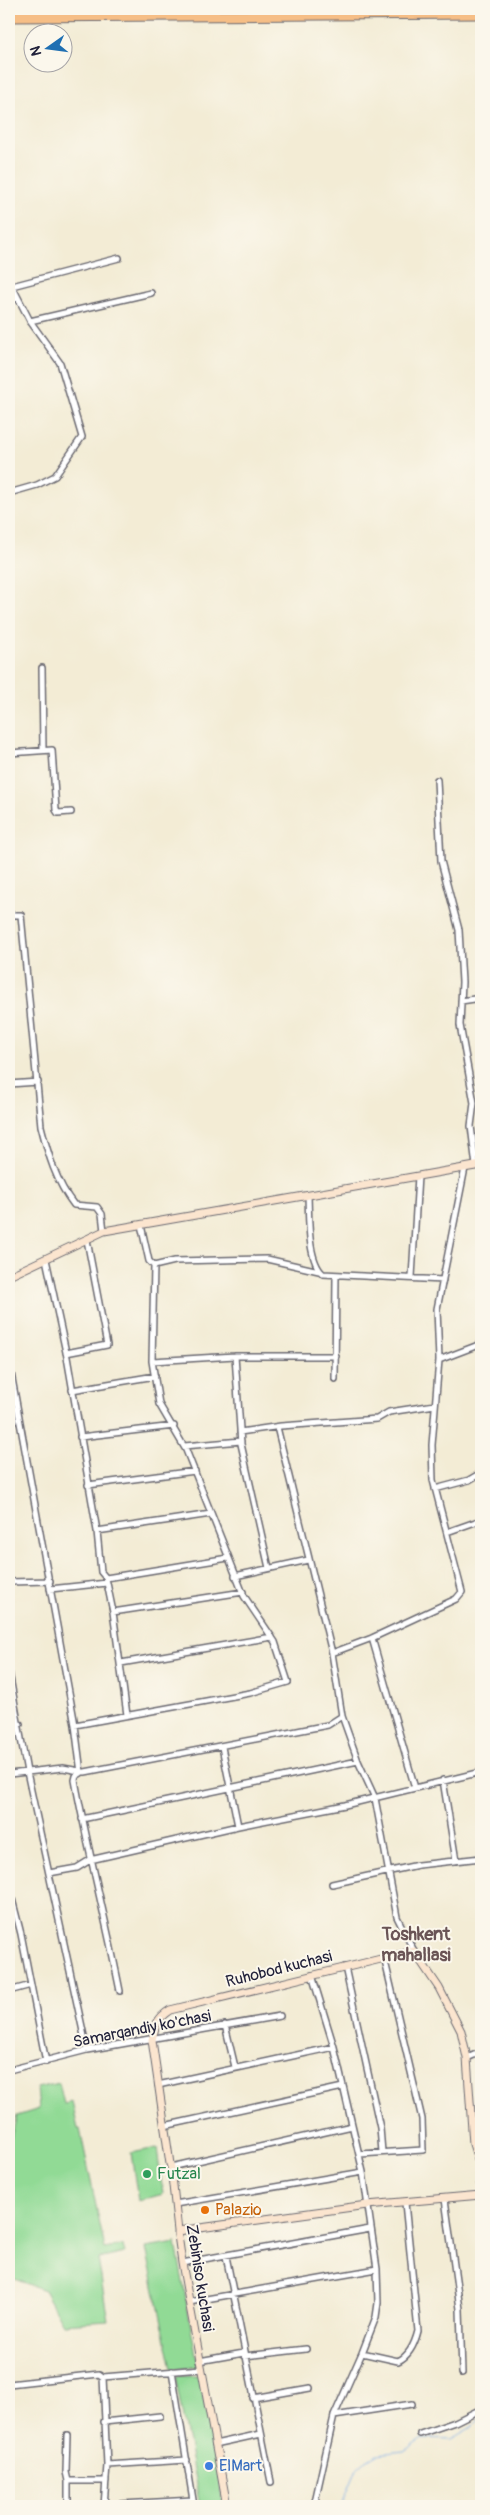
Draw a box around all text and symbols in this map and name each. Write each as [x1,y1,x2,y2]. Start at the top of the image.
north arrow [22,22,72,72]
text: N [26,44,45,58]
district label: Toshkent mahallasi [381,1923,451,1967]
street label: Ruhobod kuchasi [224,1946,334,1992]
street label: Samarqandiy ko'chasi [71,2006,213,2052]
place label: Futzal [157,2164,201,2184]
marker: Futzal [141,2168,153,2180]
place label: Palazio [215,2200,262,2220]
marker: Palazio [199,2204,211,2216]
street label: Zebiniso kuchasi [182,2223,218,2333]
place label: ElMart [219,2456,263,2476]
marker: ElMart [203,2460,215,2472]

